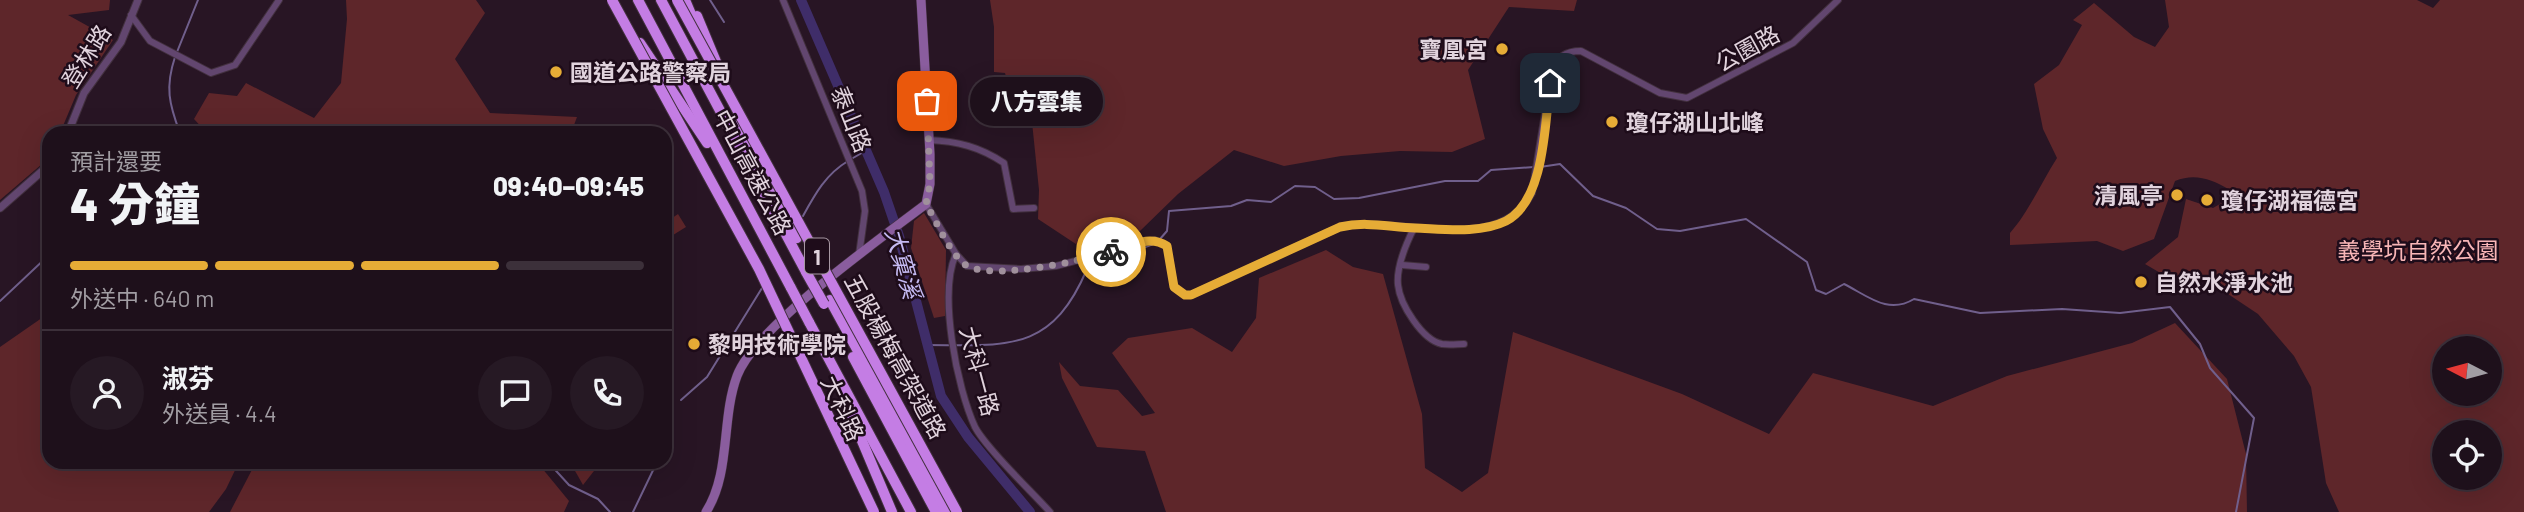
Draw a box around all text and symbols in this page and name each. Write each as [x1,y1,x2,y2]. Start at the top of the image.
street label: 登林路 [56,19,116,93]
street label: 公園路 [1710,19,1784,77]
place label: 寶凰宮 [1419,35,1488,63]
marker: 寶凰宮 [1494,41,1510,57]
pin [1520,53,1580,113]
place label: 國道公路警察局 [570,58,731,86]
marker: 國道公路警察局 [548,64,564,80]
icon: home [1531,64,1569,102]
pin [897,71,957,131]
callout: 八方雲集 [969,76,1102,126]
street label: 泰山路 [826,82,878,156]
icon: bag [908,82,946,120]
text: 八方雲集 [991,87,1083,115]
street label: 中山高速公路 [708,105,798,239]
place label: 瓊仔湖山北峰 [1626,108,1764,136]
marker: 瓊仔湖山北峰 [1604,114,1620,130]
text: 預計還要 [70,147,162,175]
text: 09:40–09:45 [493,170,644,201]
text: 4 分鐘 [70,175,200,230]
place label: 清風亭 [2094,181,2163,209]
place label: 瓊仔湖福德宮 [2221,186,2359,214]
marker: 清風亭 [2169,187,2185,203]
marker: 瓊仔湖福德宮 [2199,192,2215,208]
courier [1076,217,1146,287]
water label: 大窠溪 [880,224,929,304]
icon: bike [1092,233,1130,271]
park label: 義學坑自然公園 [2338,236,2499,264]
road number: 1 [805,238,829,274]
place label: 自然水淨水池 [2155,268,2293,296]
street label: 五股楊梅高架道路 [839,269,953,443]
marker: 自然水淨水池 [2133,274,2149,290]
text: 外送中 · 640 m [70,284,214,312]
street label: 大科一路 [955,323,1005,419]
place label: 黎明技術學院 [708,330,846,358]
marker: 黎明技術學院 [686,336,702,352]
north arrow [2432,336,2502,406]
map controls [2432,336,2502,490]
button: person [70,356,144,430]
button: chat [478,356,552,430]
button: phone [570,356,644,430]
text: 淑芬 [162,362,214,393]
street label: 大科路 [816,371,870,445]
text: 外送員 · 4.4 [162,399,277,427]
button: locate [2432,420,2502,490]

